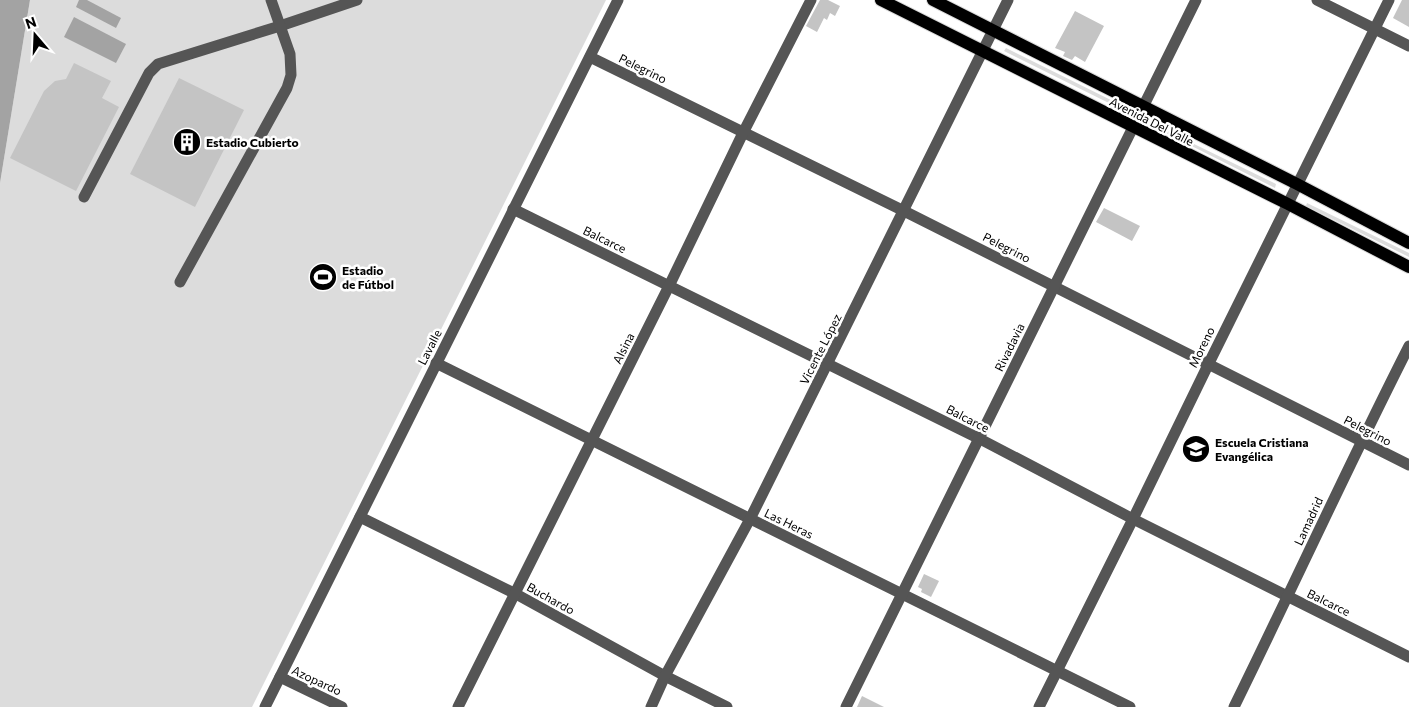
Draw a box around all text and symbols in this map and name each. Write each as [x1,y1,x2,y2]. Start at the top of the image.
north arrow [10,10,60,60]
text: N [23,12,38,32]
street label: Pelegrino [617,50,669,86]
street label: Avenida Del Valle [1108,94,1196,148]
building icon: Estadio Cubierto [172,127,202,157]
place label: Estadio Cubierto [206,135,299,149]
street label: Balcarce [581,223,629,255]
street label: Pelegrino [981,229,1033,265]
sports icon: Estadio de Fútbol [308,262,338,292]
place label: Estadio de Fútbol [342,263,394,291]
street label: Vicente López [796,311,844,387]
street label: Rivadavia [991,321,1027,373]
street label: Moreno [1185,324,1217,370]
street label: Lavalle [414,327,444,367]
street label: Alsina [609,330,637,366]
street label: Balcarce [944,401,992,435]
street label: Pelegrino [1342,412,1394,448]
school or university icon: Escuela Cristiana Evangélica [1181,434,1211,464]
place label: Escuela Cristiana Evangélica [1215,435,1309,463]
street label: Lamadrid [1291,495,1325,547]
street label: Las Heras [762,505,816,541]
street label: Buchardo [525,579,577,617]
street label: Balcarce [1305,586,1353,618]
street label: Azopardo [290,662,344,698]

